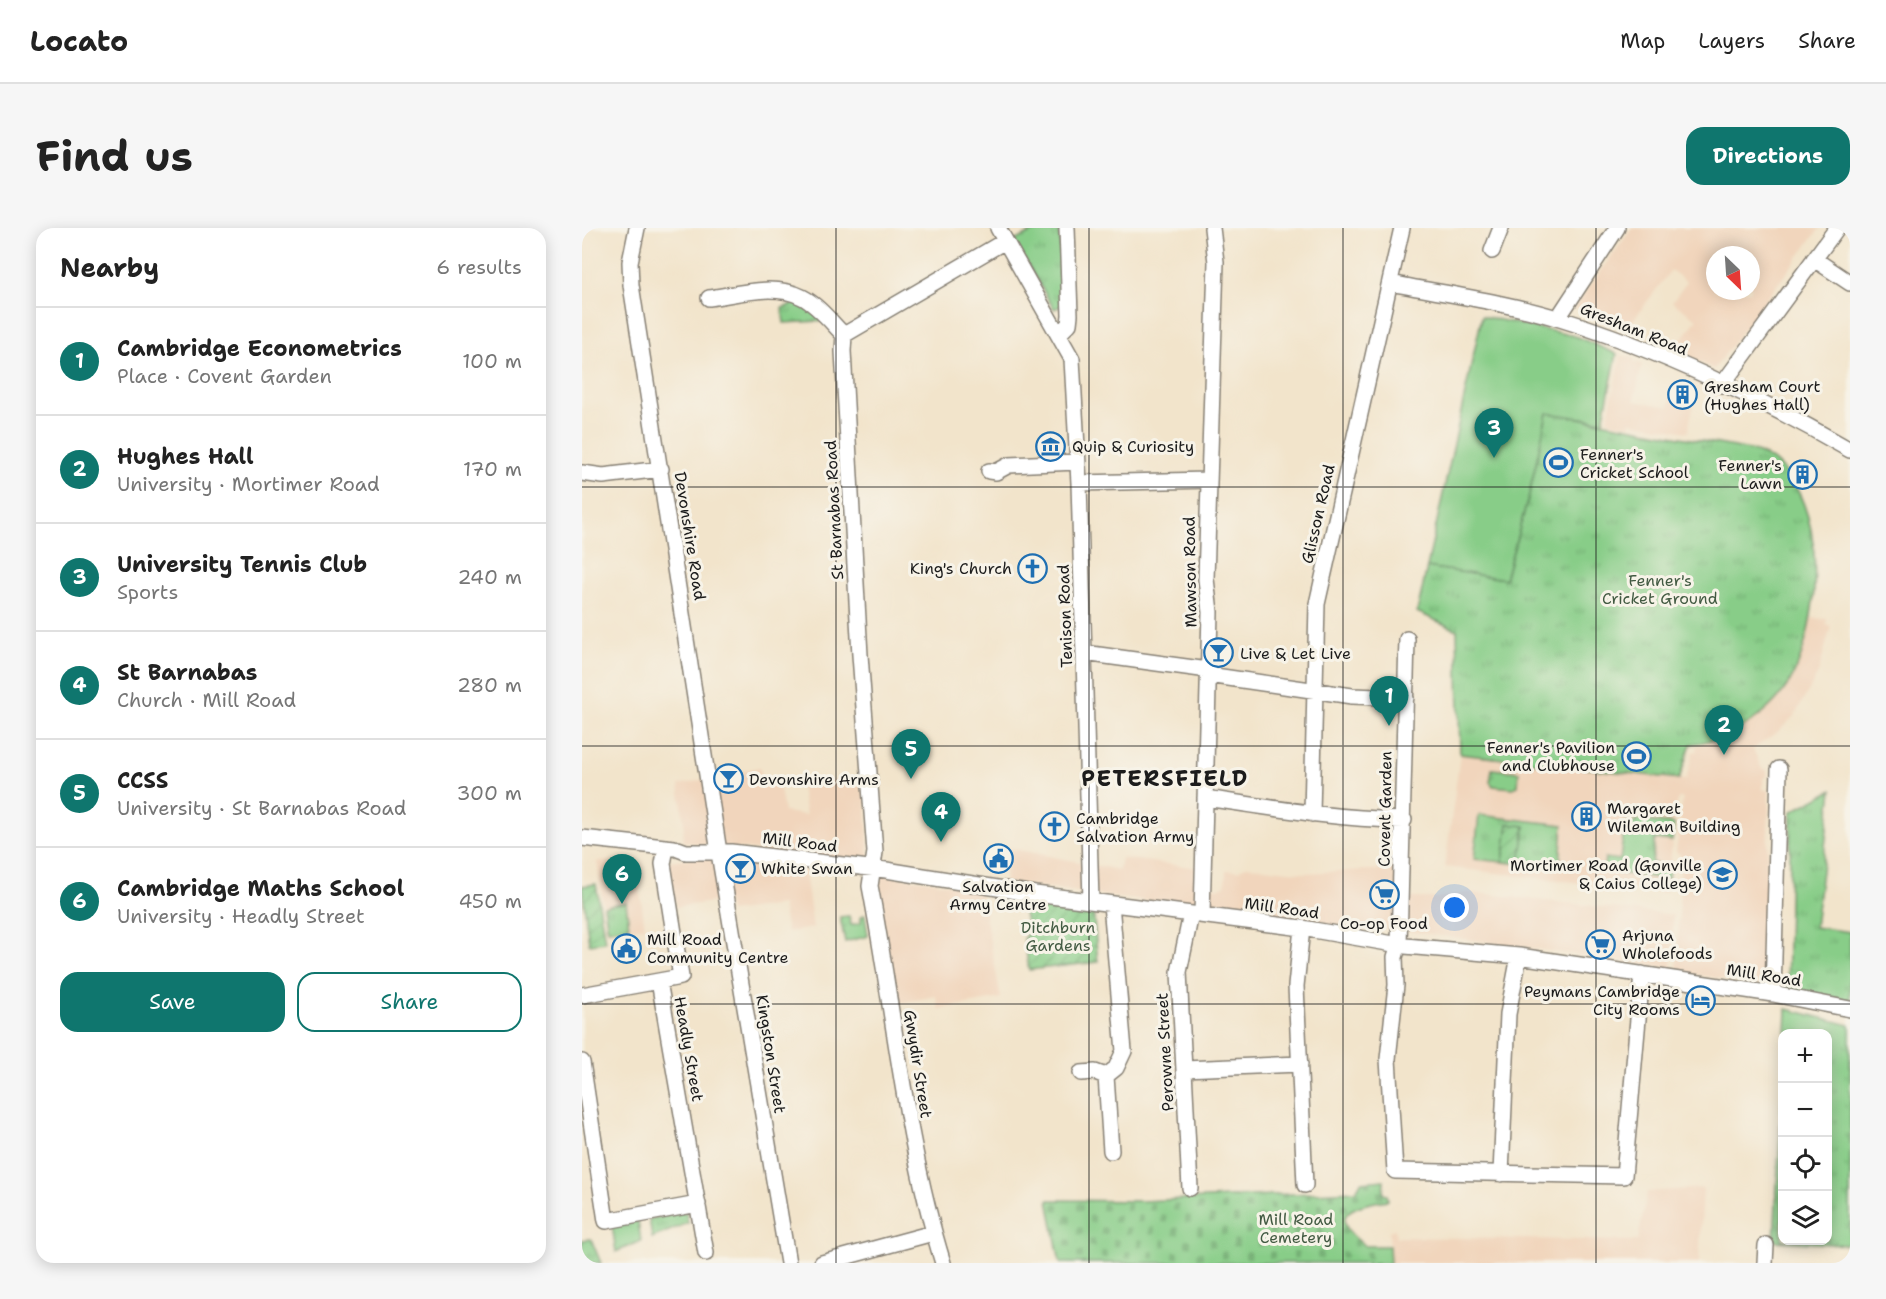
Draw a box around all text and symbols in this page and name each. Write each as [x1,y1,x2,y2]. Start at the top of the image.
text: Locato [30,22,128,60]
text: Map [1620,27,1665,55]
text: Layers [1698,27,1765,55]
text: Share [1798,27,1856,55]
button: Directions [1686,127,1850,185]
text: Find us [36,128,193,184]
north arrow [1706,246,1760,300]
text: Nearby [60,250,159,285]
text: 6 results [436,254,522,280]
street label: Gresham Road [1577,298,1691,360]
text: Cambridge Econometrics [117,334,402,363]
text: 1 [75,348,84,374]
text: 100 m [462,348,522,374]
text: Place · Covent Garden [117,363,332,389]
place label: Gresham Court (Hughes Hall) [1704,376,1821,415]
building icon: Gresham Court (Hughes Hall) [1667,379,1699,411]
pin: 3 [1474,408,1514,458]
museum icon: Quip & Curiosity [1035,430,1067,462]
place label: Quip & Curiosity [1072,436,1194,457]
street label: St Barnabas Road [820,440,848,580]
text: Hughes Hall [117,442,254,471]
place label: Fenner's Cricket School [1580,444,1689,483]
sports icon: Fenner's Cricket School [1543,447,1575,479]
place label: Fenner's Lawn [1718,455,1782,494]
text: 2 [73,456,87,482]
text: 170 m [463,456,522,482]
building icon: Fenner's Lawn [1787,458,1819,490]
street label: Glisson Road [1296,462,1340,566]
street label: Devonshire Road [669,470,711,602]
text: University · Mortimer Road [117,471,380,497]
street label: Mawson Road [1179,516,1201,628]
text: University Tennis Club [117,550,367,579]
church icon: King's Church [1017,552,1049,584]
place label: King's Church [910,558,1012,579]
text: 3 [73,564,87,590]
text: 240 m [457,564,522,590]
street label: Tenison Road [1053,564,1077,668]
park label: Fenner's Cricket Ground [1602,570,1718,609]
text: Sports [117,579,178,605]
bar icon: Live & Let Live [1203,637,1235,669]
place label: Live & Let Live [1240,643,1351,664]
text: St Barnabas [117,658,257,687]
text: 4 [73,672,87,698]
text: 280 m [457,672,522,698]
pin: 1 [1370,676,1408,726]
text: Church · Mill Road [117,687,296,713]
pin: 2 [1704,706,1744,755]
pin: 5 [892,730,930,779]
place label: Fenner's Pavilion and Clubhouse [1487,737,1615,776]
sports icon: Fenner's Pavilion and Clubhouse [1620,740,1652,772]
street label: Covent Garden [1373,751,1397,867]
bar icon: Devonshire Arms [712,763,744,795]
district label: PETERSFIELD [1081,764,1249,793]
text: CCSS [117,766,168,795]
place label: Devonshire Arms [749,769,879,790]
text: 5 [73,780,86,806]
text: 300 m [456,780,522,806]
pin: 4 [922,792,960,842]
text: University · St Barnabas Road [117,795,406,821]
place label: Margaret Wileman Building [1607,798,1741,837]
building icon: Margaret Wileman Building [1570,801,1602,833]
place label: Cambridge Salvation Army [1076,808,1194,847]
church icon: Cambridge Salvation Army [1039,811,1071,843]
street label: Mill Road [761,827,839,857]
public building icon: Salvation Army Centre [982,842,1014,874]
bar icon: White Swan [724,852,756,884]
pin: 6 [602,854,642,904]
place label: Mortimer Road (Gonville & Caius College) [1510,855,1702,894]
place label: White Swan [761,858,853,879]
school or university icon: Mortimer Road (Gonville & Caius College) [1707,858,1739,890]
text: Cambridge Maths School [117,874,404,903]
place label: Salvation Army Centre [949,876,1047,915]
supermarket icon: Co-op Food [1368,879,1400,911]
text: 6 [73,888,87,914]
text: 450 m [458,888,522,914]
street label: Mill Road [1243,892,1321,924]
your location [1440,893,1469,922]
text: University · Headly Street [117,903,365,929]
place label: Co-op Food [1340,913,1428,934]
park label: Ditchburn Gardens [1021,917,1095,956]
place label: Arjuna Wholefoods [1622,925,1713,964]
supermarket icon: Arjuna Wholefoods [1585,928,1617,960]
place label: Mill Road Community Centre [647,929,789,968]
public building icon: Mill Road Community Centre [610,932,642,964]
street label: Mill Road [1725,959,1803,991]
button: Save [60,972,285,1032]
button: Share [297,972,522,1032]
place label: Peymans Cambridge City Rooms [1524,981,1680,1020]
hotel icon: Peymans Cambridge City Rooms [1685,984,1717,1016]
street label: Perowne Street [1151,992,1179,1112]
street label: Kingston Street [751,993,791,1115]
street label: Headly Street [669,995,709,1103]
street label: Gwydir Street [899,1008,937,1120]
map controls [1778,1029,1832,1245]
button: + [1778,1029,1832,1083]
button: − [1778,1083,1832,1137]
button: locate [1778,1137,1832,1191]
button: layers [1778,1191,1832,1245]
park label: Mill Road Cemetery [1258,1209,1334,1248]

